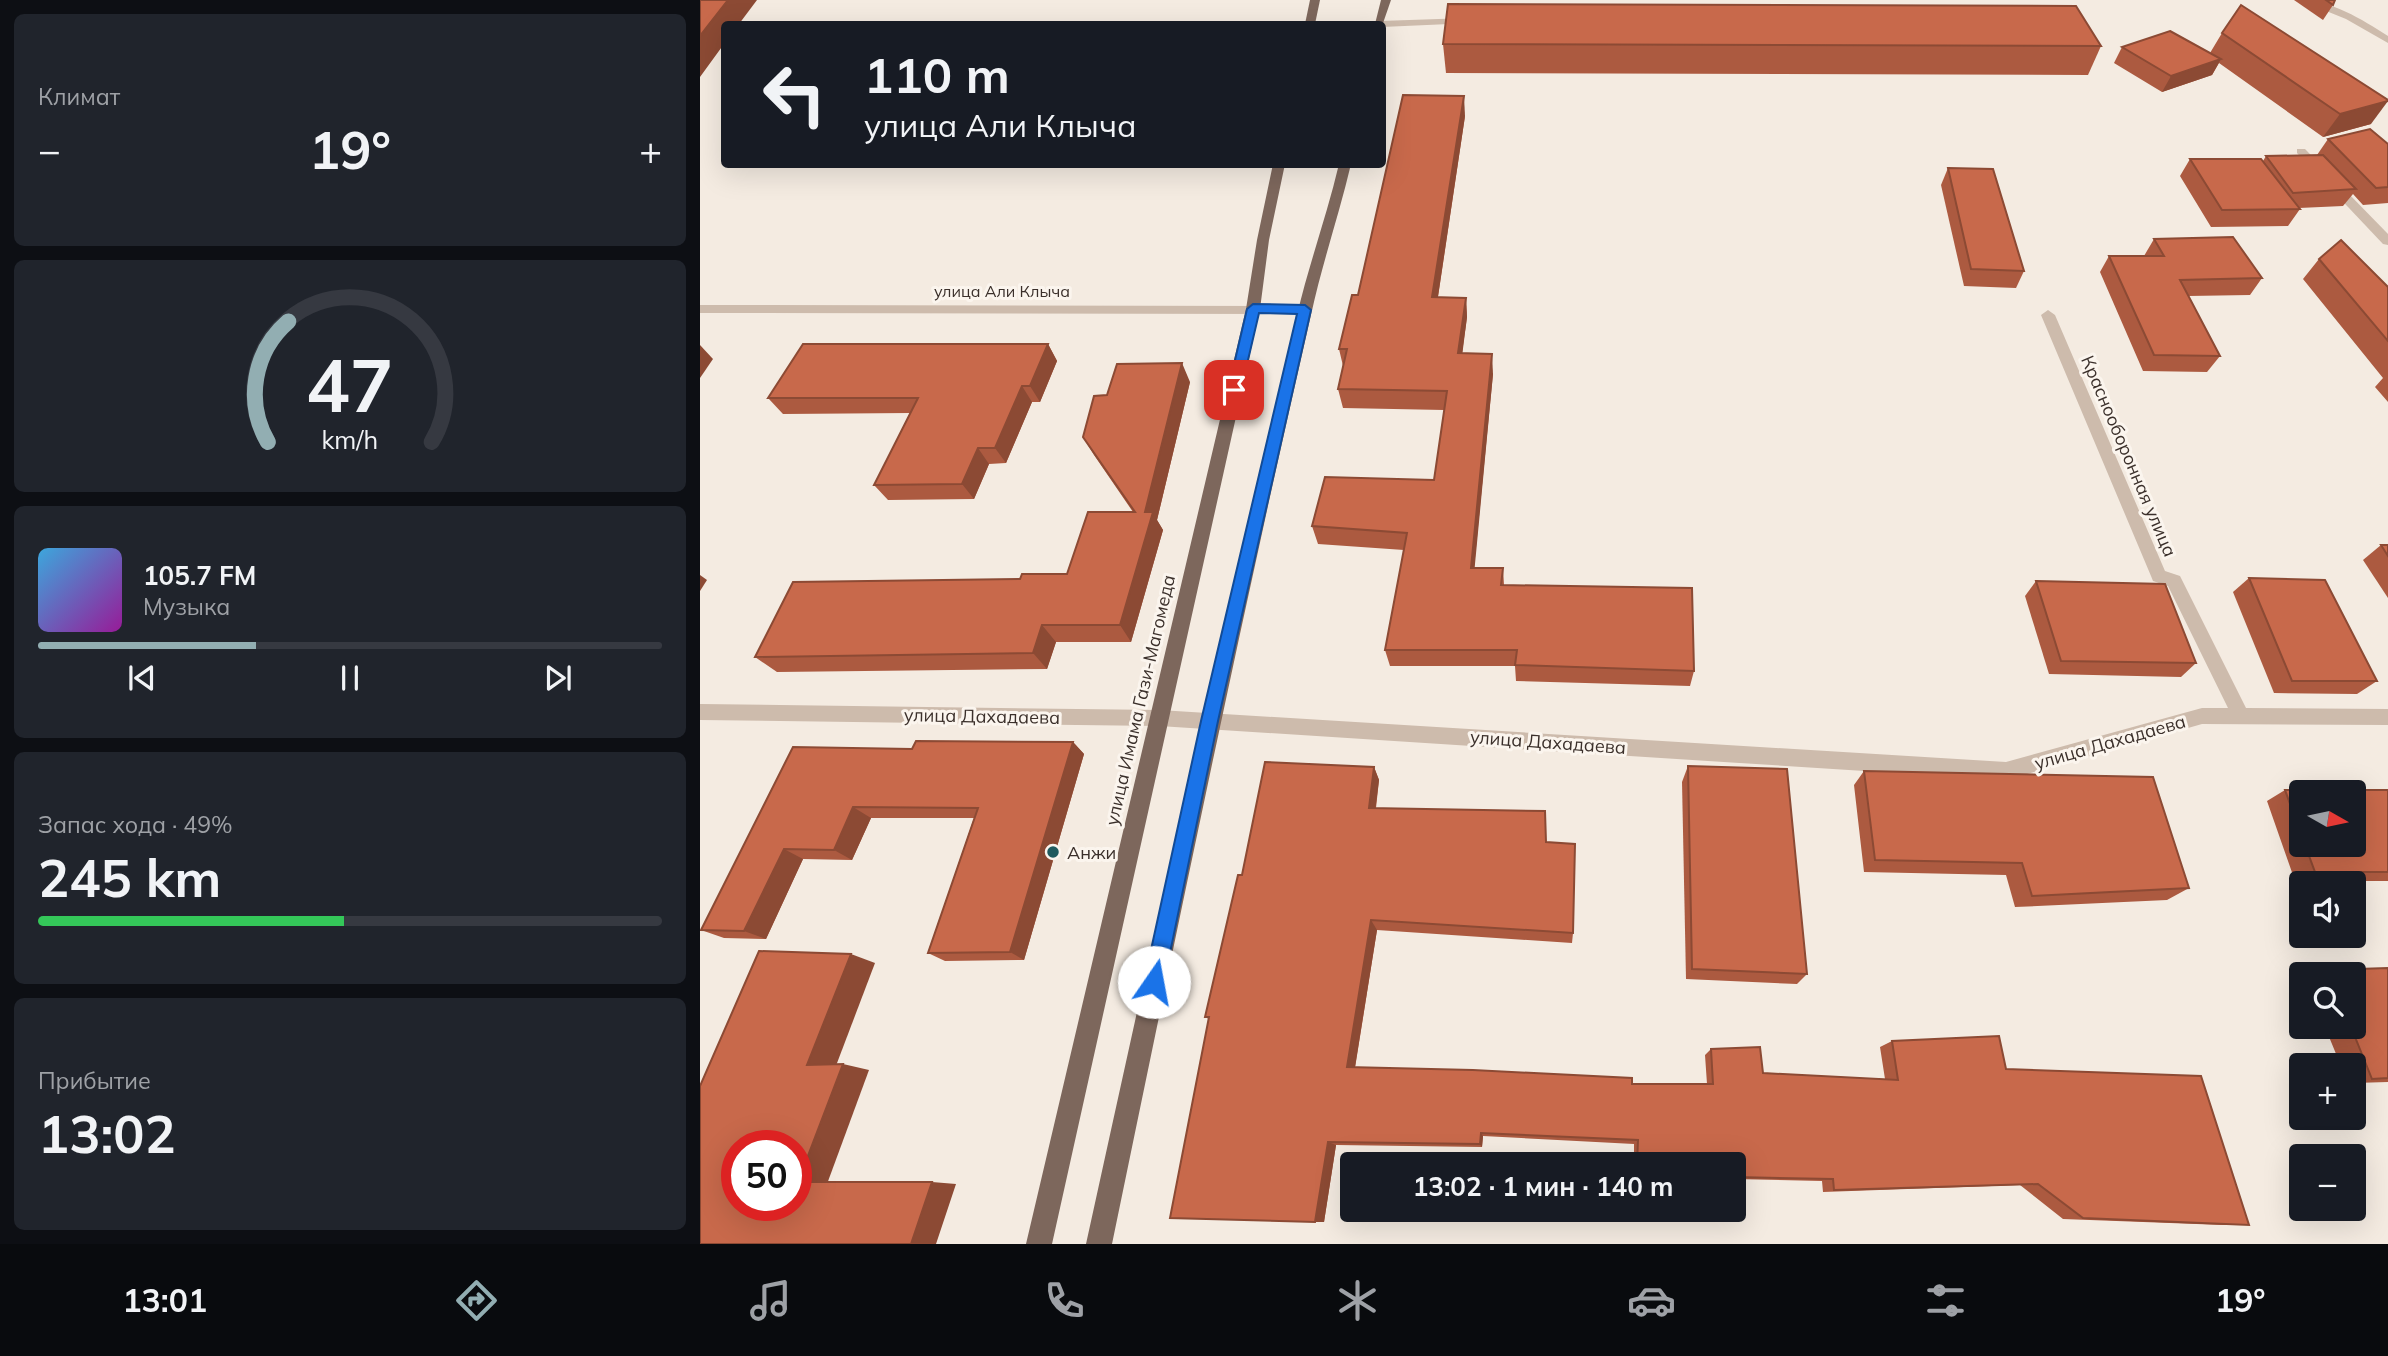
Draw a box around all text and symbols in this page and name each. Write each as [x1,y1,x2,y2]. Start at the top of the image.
text: 110 m [864,44,1010,105]
icon: left [749,49,840,140]
text: Климат [38,82,120,111]
text: улица Али Клыча [864,105,1136,145]
text: 19° [309,117,391,182]
text: − [38,126,61,174]
text: + [639,126,662,174]
street label: улица Али Клыча [934,281,1070,301]
text: 47 [306,339,394,430]
street label: Краснооборонная улица [2076,352,2182,560]
pin [1204,360,1264,420]
icon: arrive [1215,371,1253,409]
text: km/h [322,424,378,455]
text: 105.7 FM [143,559,256,592]
street label: улица Имама Гази-Магомеда [1100,572,1180,828]
text: Музыка [143,592,230,621]
icon: previous [123,659,161,697]
icon: pause [331,659,369,697]
icon: next [539,659,577,697]
street label: улица Дахадаева [904,703,1060,729]
street label: улица Дахадаева [2032,709,2188,775]
street label: улица Дахадаева [1469,725,1627,759]
north arrow [2289,780,2366,858]
map controls [2289,780,2366,1221]
text: Запас хода · 49% [38,810,233,839]
place label: Анжи [1067,841,1116,864]
marker: Анжи [1045,844,1061,860]
text: 245 km [38,845,221,910]
button: sound [2289,871,2366,948]
position arrow [1117,945,1191,1019]
button: search [2289,962,2366,1039]
button: + [2289,1053,2366,1130]
text: Прибытие [38,1066,151,1095]
text: 13:02 [38,1101,176,1166]
speed limit sign: 50 [721,1130,812,1221]
button: − [2289,1144,2366,1221]
text: 13:02 · 1 мин · 140 m [1413,1170,1673,1203]
icon: directions [452,1276,501,1325]
icon: music [746,1276,795,1325]
icon: phone [1040,1276,1089,1325]
icon: climate [1333,1276,1382,1325]
icon: car [1627,1276,1676,1325]
icon: filters [1921,1276,1970,1325]
text: 13:01 [122,1280,207,1320]
text: 19° [2215,1280,2265,1320]

